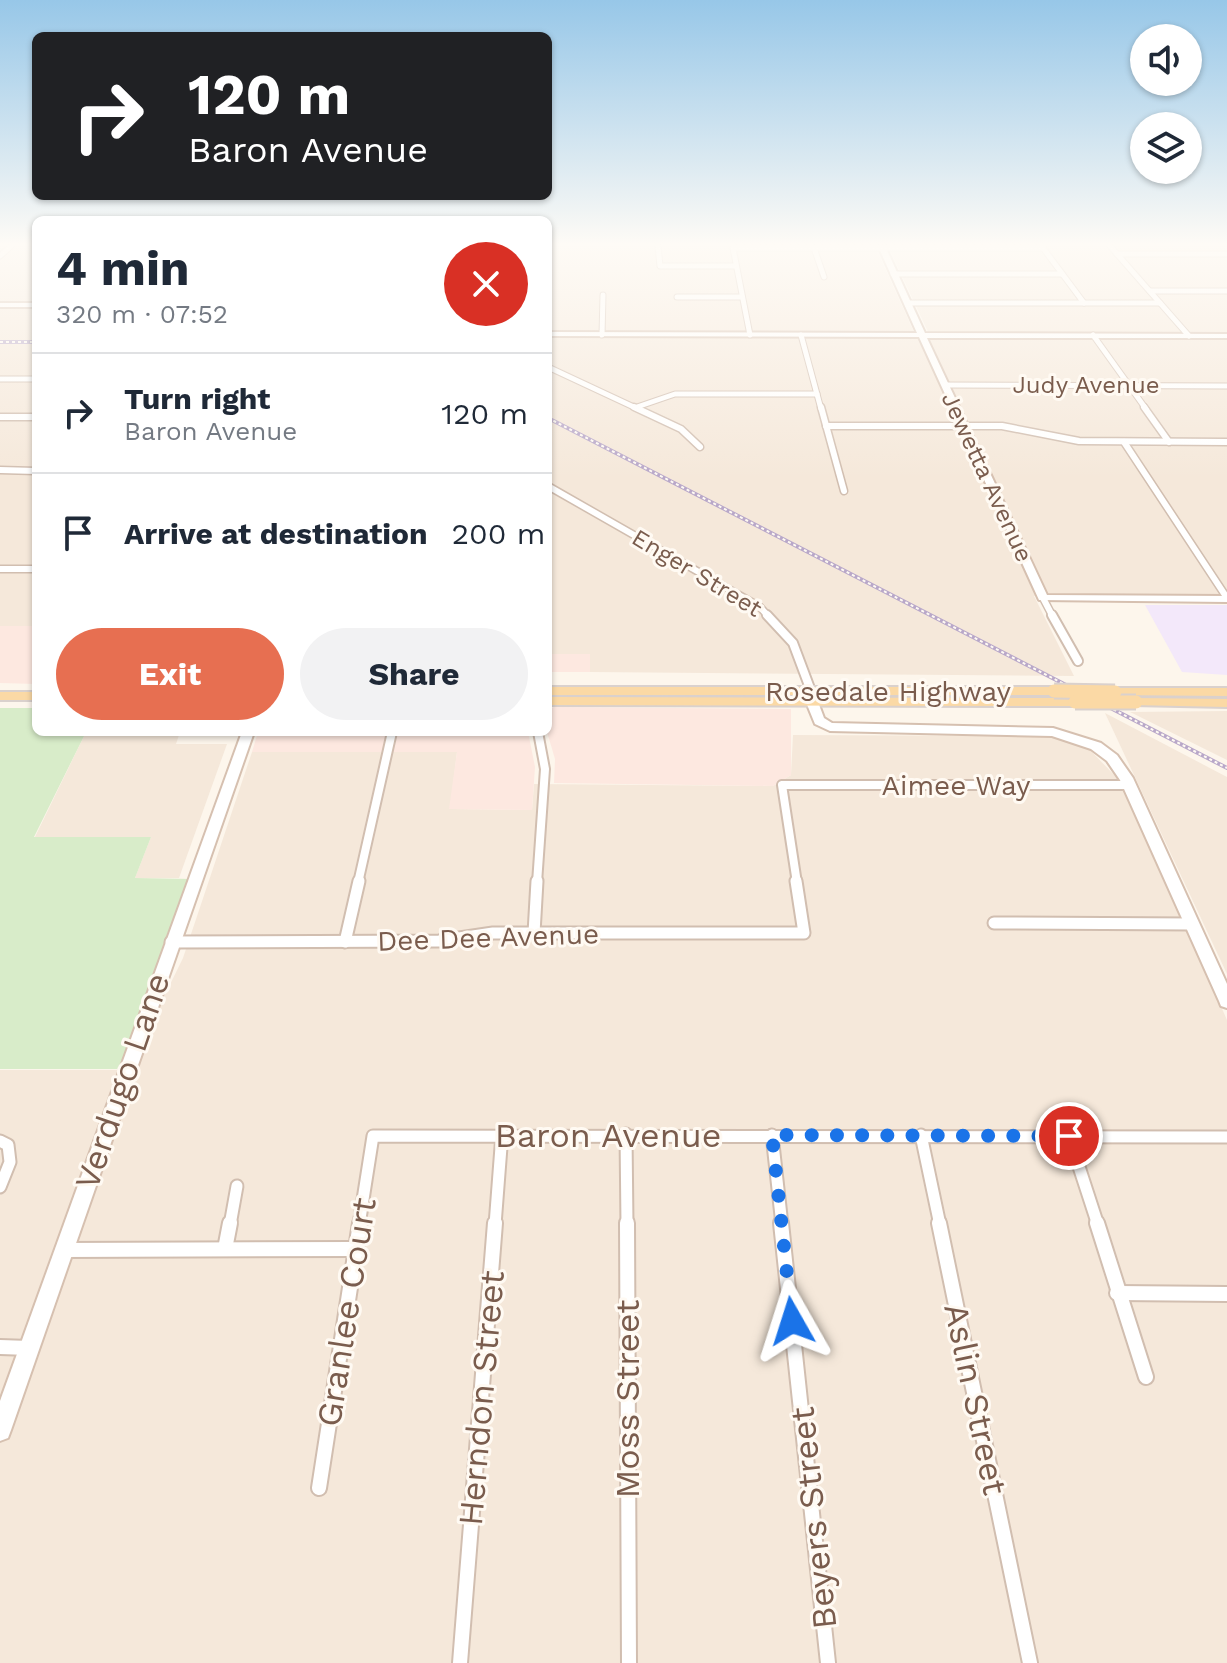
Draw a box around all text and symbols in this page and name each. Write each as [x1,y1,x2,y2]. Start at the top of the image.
map controls [1130,24,1202,184]
button: sound [1130,24,1202,96]
text: 120 m [188,62,350,128]
icon: right [56,64,160,168]
button: layers [1130,112,1202,184]
text: Baron Avenue [188,129,428,171]
text: 4 min [56,240,190,297]
button: close [444,242,528,326]
text: 320 m · 07:52 [56,299,228,329]
street label: Judy Avenue [1012,371,1160,399]
text: Turn right [124,381,270,416]
street label: Jewetta Avenue [935,388,1039,566]
icon: right [56,391,100,435]
text: 120 m [441,396,528,431]
text: Baron Avenue [124,416,297,446]
icon: arrive [56,511,100,555]
text: Arrive at destination [124,516,428,551]
text: 200 m [452,516,545,551]
street label: Enger Street [627,523,767,623]
button: Exit [56,628,284,720]
button: Share [300,628,528,720]
street label: Rosedale Highway [765,675,1012,708]
street label: Aimee Way [881,769,1031,802]
street label: Dee Dee Avenue [377,917,600,958]
street label: Verdugo Lane [66,968,178,1194]
pin [1035,1102,1103,1170]
icon: arrive [1047,1114,1091,1158]
street label: Baron Avenue [495,1115,721,1155]
street label: Granlee Court [308,1195,384,1429]
street label: Herndon Street [450,1269,512,1527]
position arrow [750,1279,834,1363]
street label: Moss Street [607,1300,647,1498]
street label: Aslin Street [936,1300,1016,1498]
street label: Beyers Street [781,1405,845,1631]

